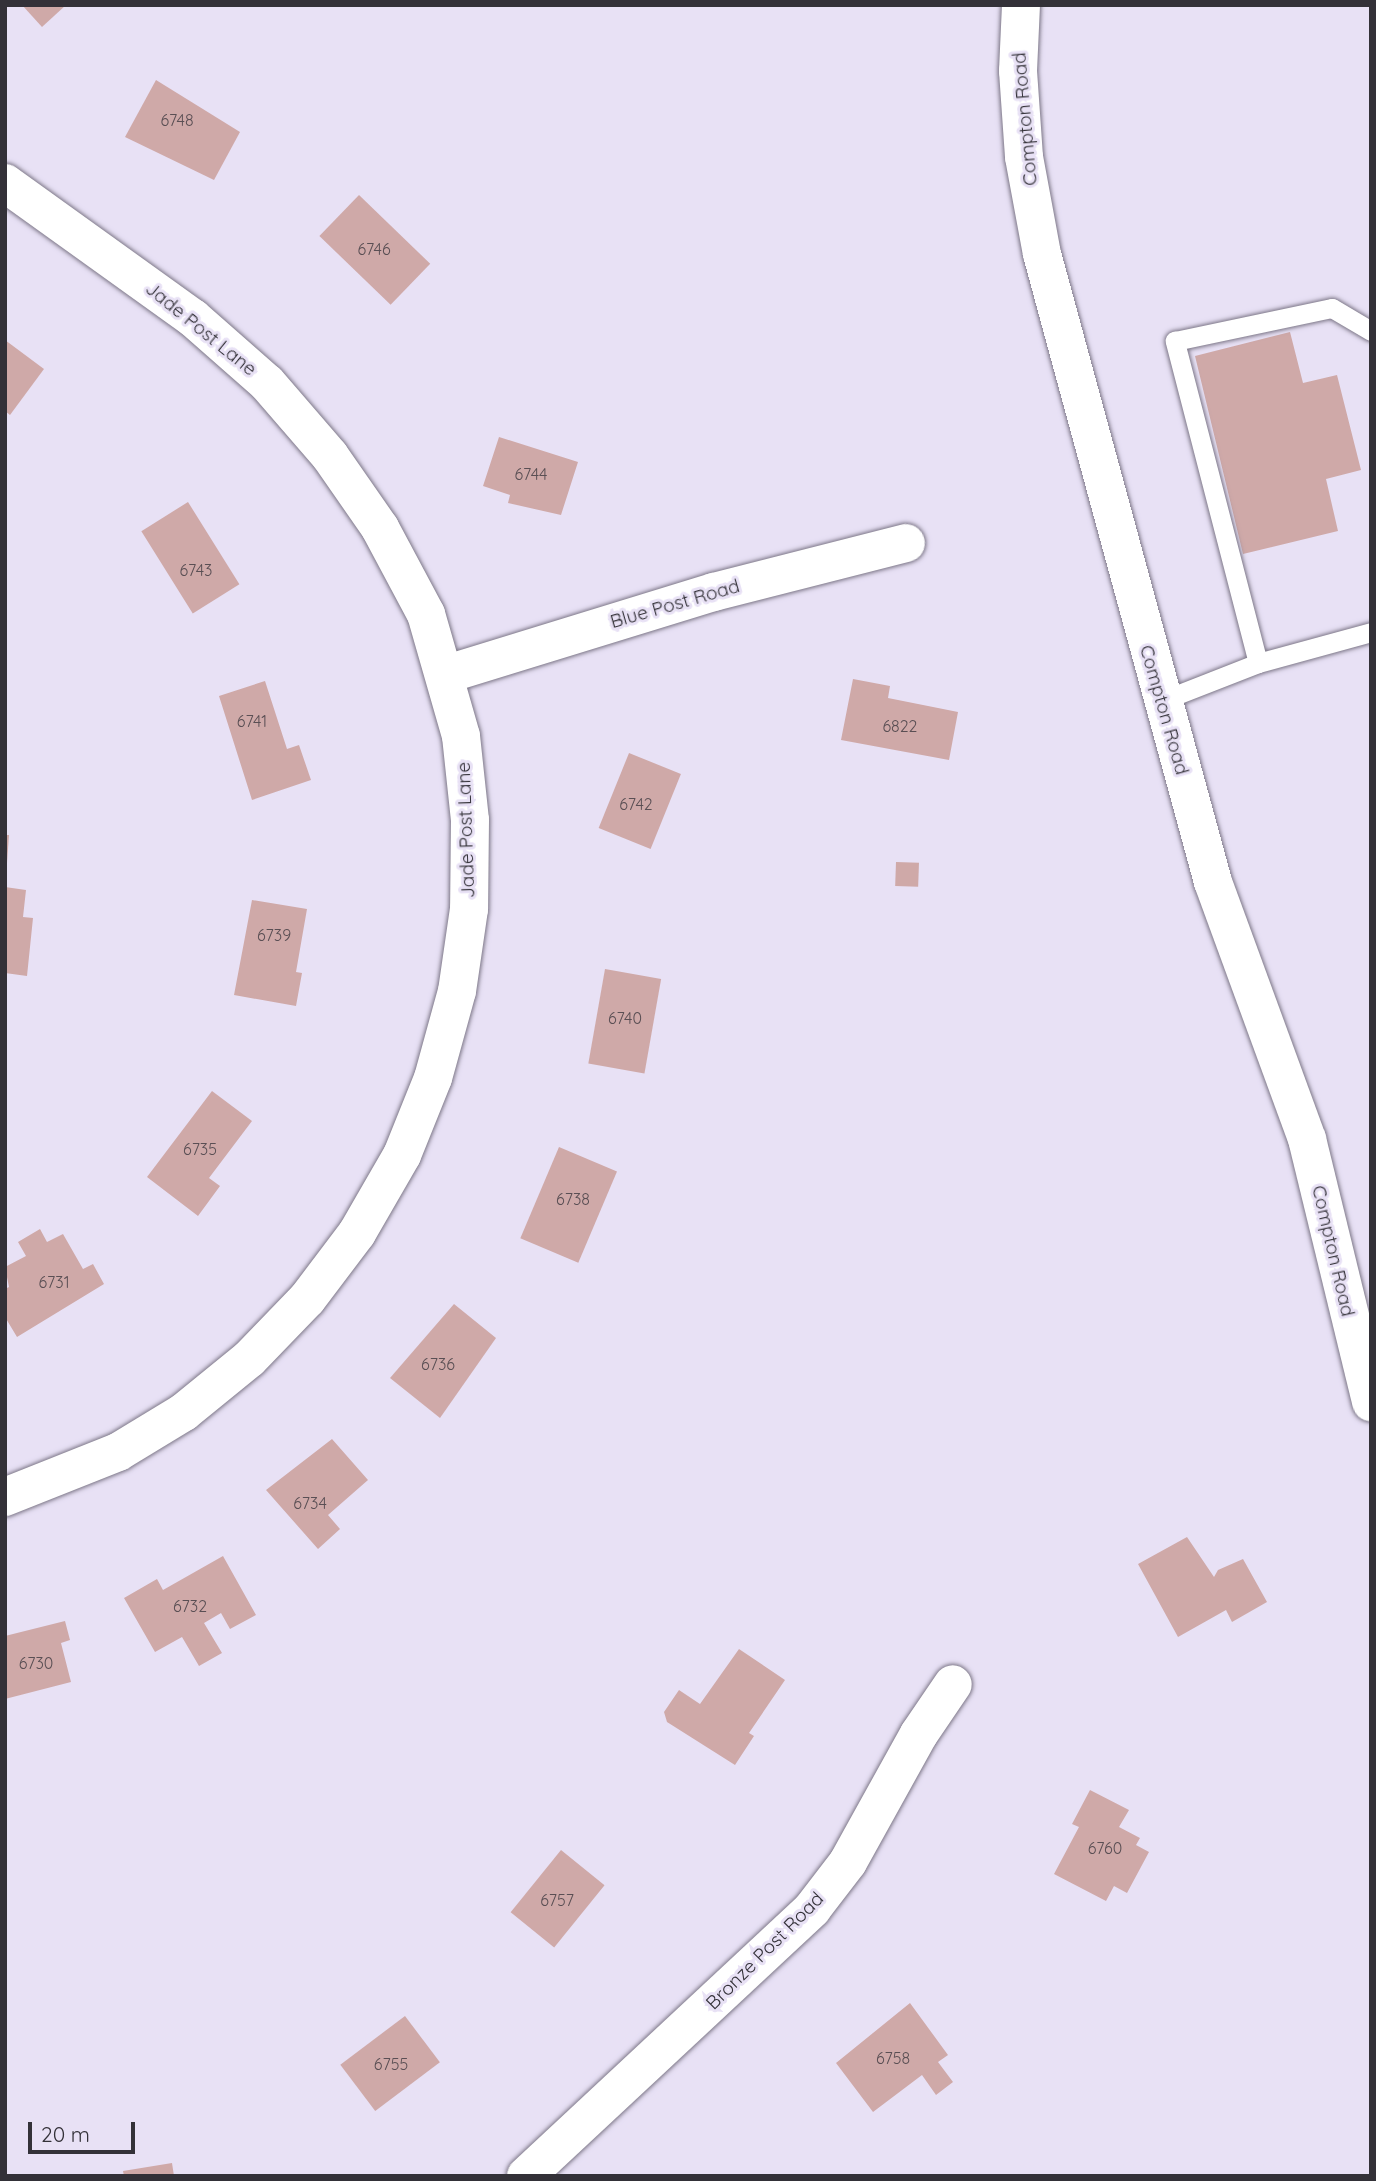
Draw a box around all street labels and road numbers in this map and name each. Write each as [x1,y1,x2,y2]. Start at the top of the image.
street label: Compton Road [1008,51,1042,187]
street label: Jade Post Lane [141,277,261,381]
street label: Blue Post Road [608,575,742,633]
street label: Compton Road [1135,643,1193,777]
street label: Jade Post Lane [452,761,480,899]
street label: Compton Road [1307,1183,1359,1319]
street label: Bronze Post Road [701,1887,829,2015]

